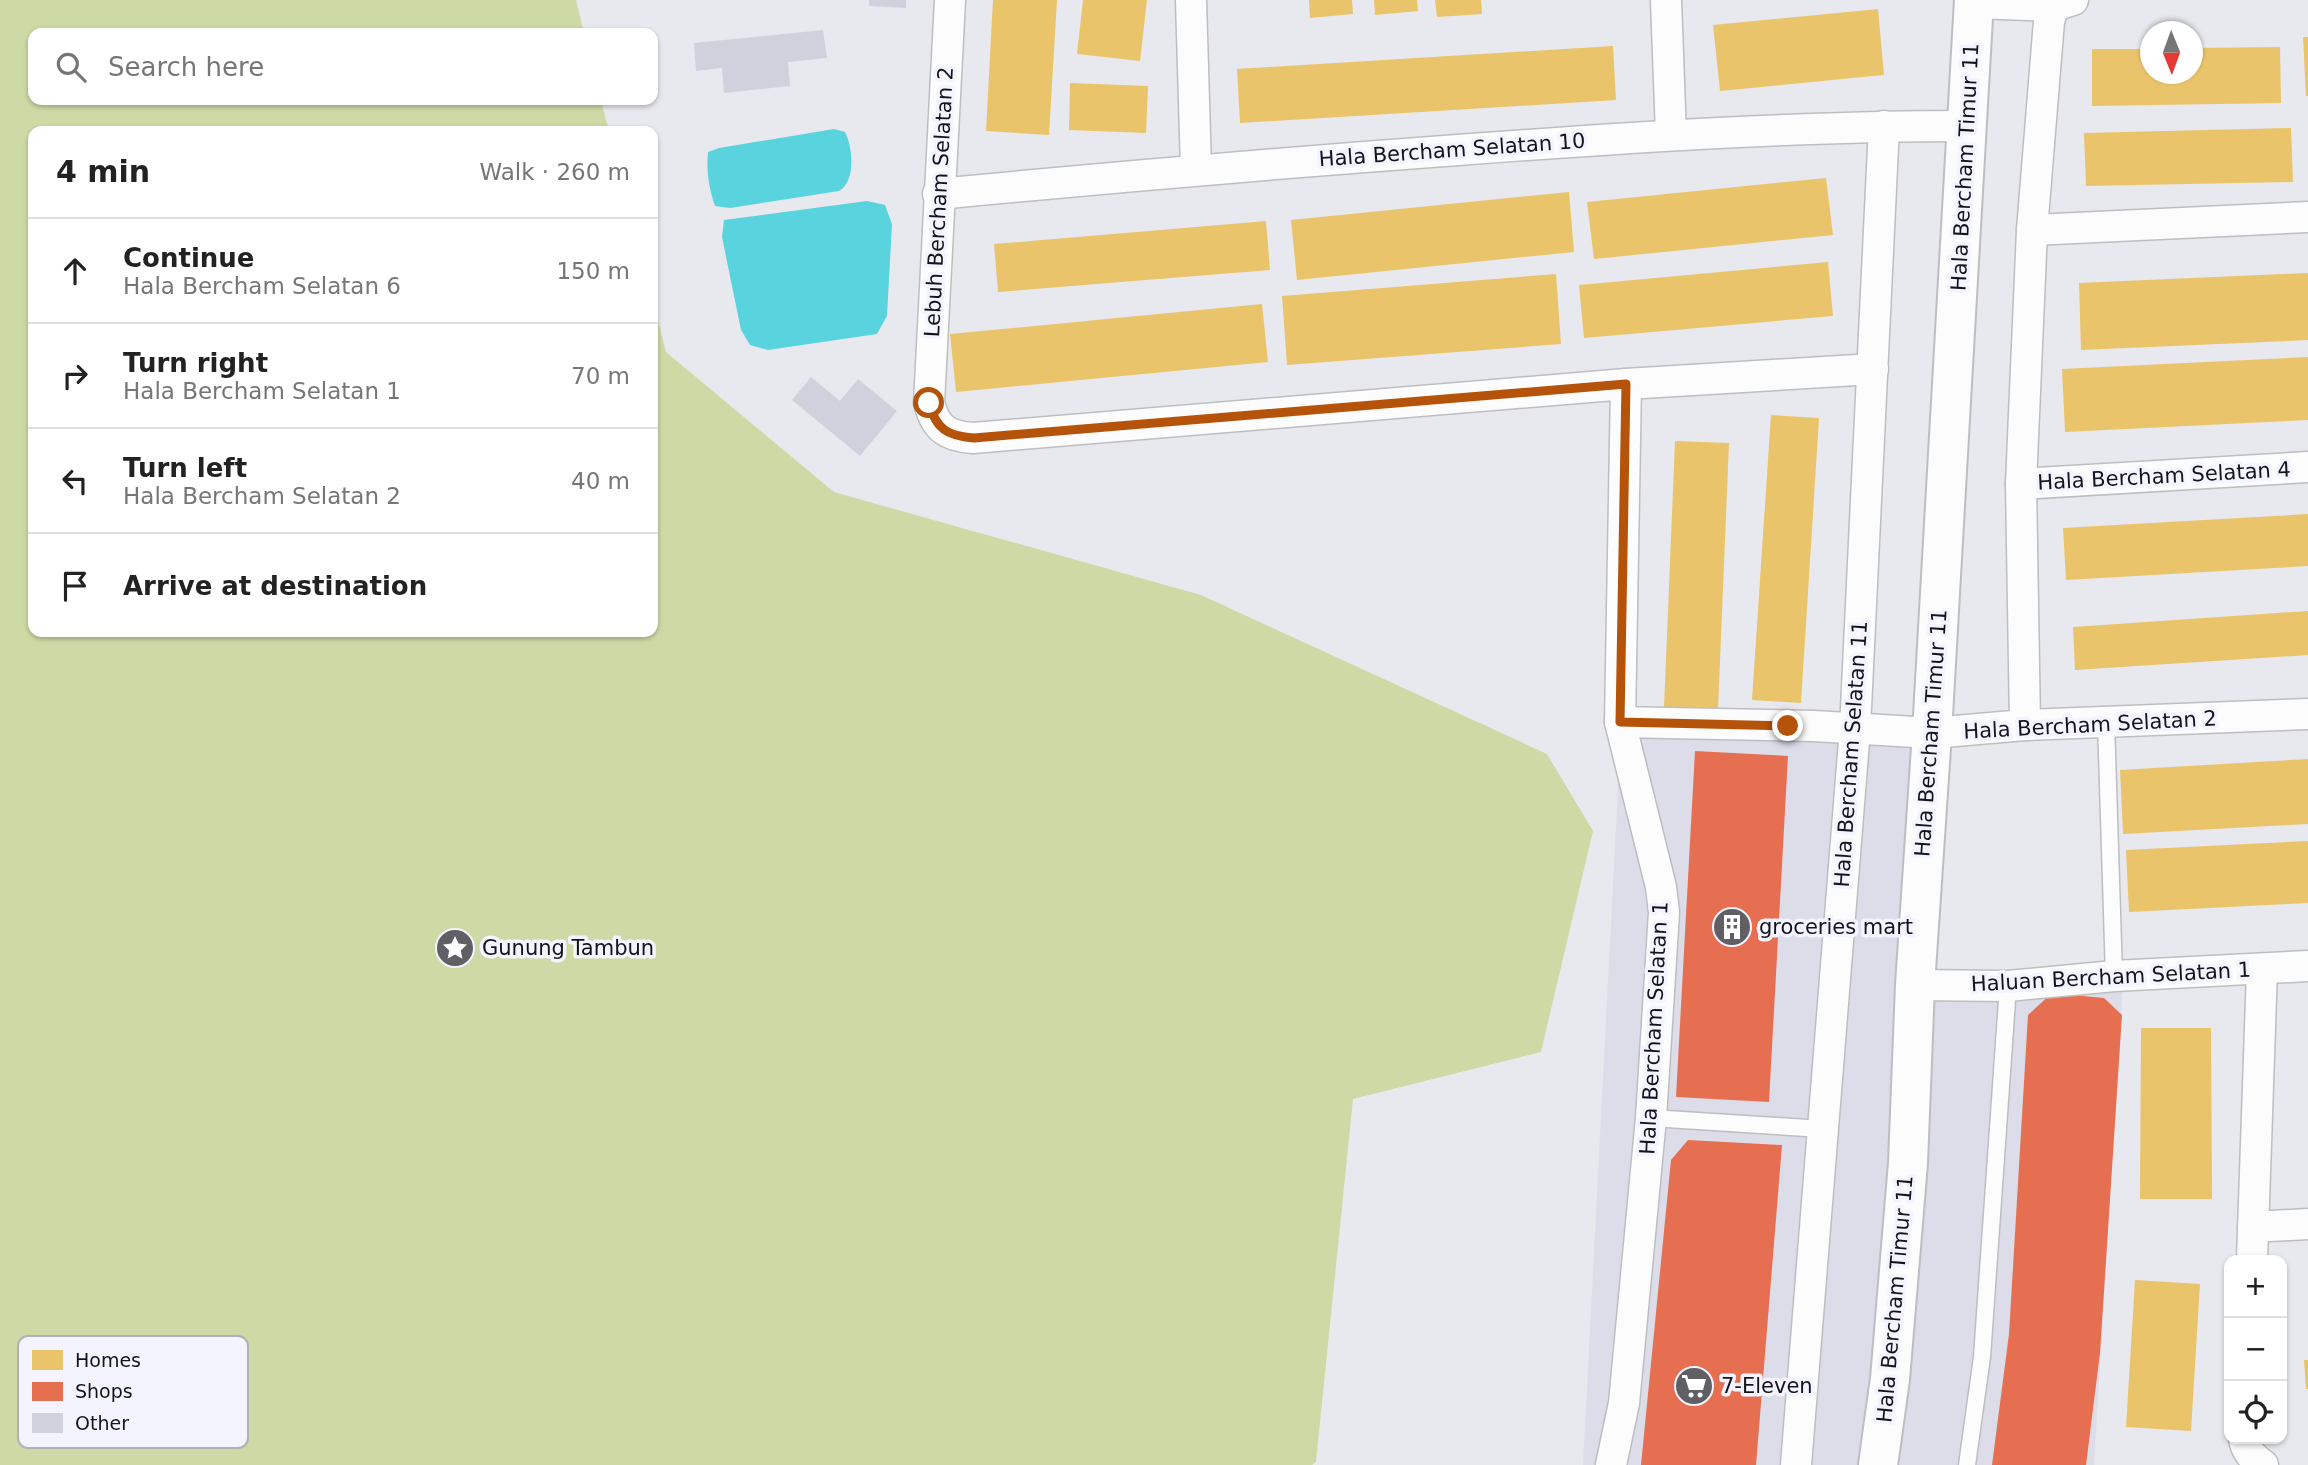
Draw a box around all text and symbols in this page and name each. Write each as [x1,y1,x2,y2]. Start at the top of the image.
north arrow [2140,21,2203,84]
search box [28,28,658,105]
street label: Hala Bercham Timur 11 [1947,42,1983,292]
icon: search [52,48,90,86]
text: Search here [108,52,264,82]
street label: Lebuh Bercham Selatan 2 [920,66,958,338]
street label: Hala Bercham Selatan 10 [1318,129,1586,171]
text: 4 min [56,154,150,189]
text: Walk · 260 m [479,159,630,185]
text: Continue [123,243,254,273]
icon: ahead [56,252,94,290]
text: 150 m [556,258,630,284]
text: Hala Bercham Selatan 6 [123,273,401,299]
text: Turn right [123,348,268,378]
icon: right [56,357,94,395]
text: 70 m [571,363,630,389]
text: Hala Bercham Selatan 1 [123,378,401,404]
route start [913,387,944,418]
text: Turn left [123,453,247,483]
street label: Hala Bercham Selatan 4 [2037,457,2291,495]
icon: left [56,462,94,500]
text: 40 m [571,468,630,494]
text: Hala Bercham Selatan 2 [123,483,401,509]
icon: arrive [56,567,94,605]
text: Arrive at destination [123,571,427,601]
street label: Hala Bercham Timur 11 [1910,608,1952,858]
street label: Hala Bercham Selatan 11 [1830,620,1872,888]
street label: Hala Bercham Selatan 2 [1963,706,2217,744]
route end [1772,710,1803,741]
street label: Hala Bercham Selatan 1 [1635,901,1673,1155]
building icon: groceries mart [1711,906,1753,948]
place label: groceries mart [1759,915,1913,939]
place icon: Gunung Tambun [434,927,476,969]
place label: Gunung Tambun [482,936,654,960]
street label: Haluan Bercham Selatan 1 [1970,958,2252,996]
street label: Hala Bercham Timur 11 [1872,1174,1918,1424]
map controls [2224,1255,2287,1444]
button: + [2224,1255,2287,1318]
button: − [2224,1318,2287,1381]
legend [18,1336,248,1448]
text: Homes [75,1349,141,1371]
supermarket icon: 7-Eleven [1673,1365,1715,1407]
place label: 7-Eleven [1721,1374,1813,1398]
text: Shops [75,1380,133,1402]
button: locate [2224,1381,2287,1444]
text: Other [75,1412,129,1434]

